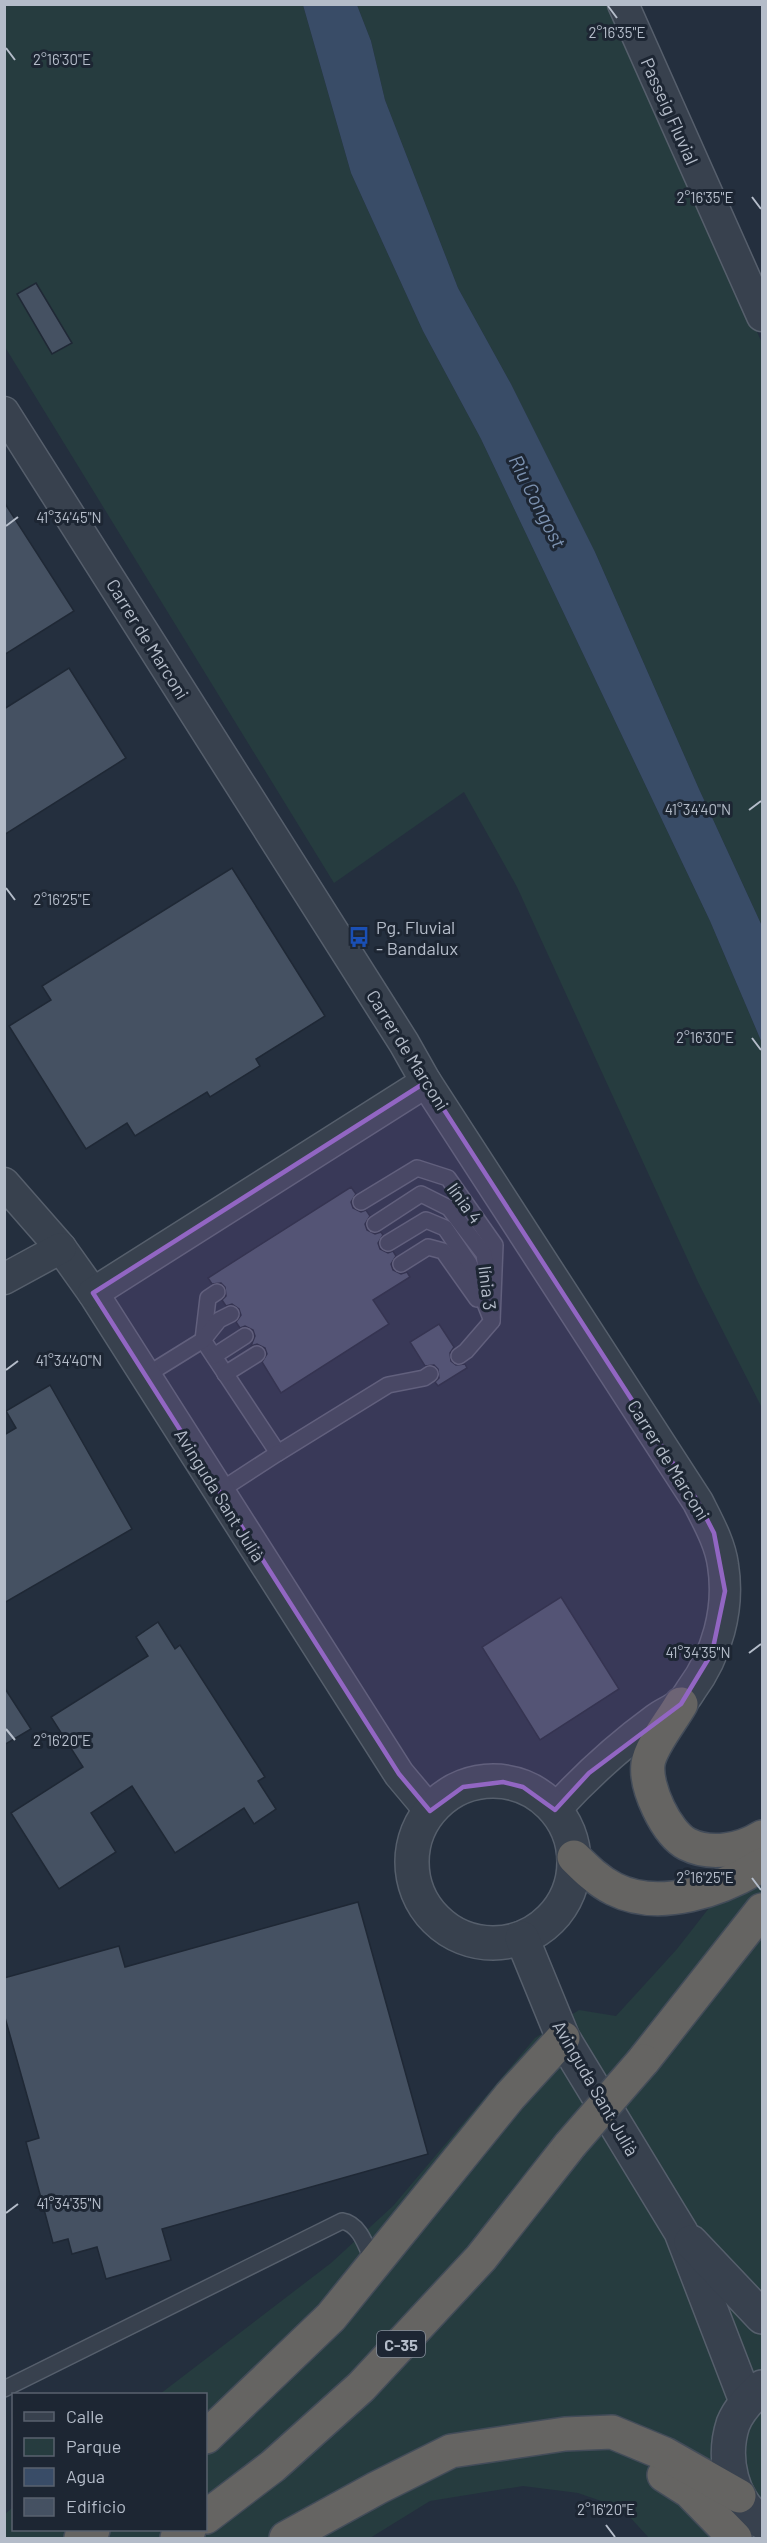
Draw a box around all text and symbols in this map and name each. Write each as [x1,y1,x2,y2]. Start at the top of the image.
text: 2°16'35"E [588,23,646,41]
text: 2°16'30"E [33,50,91,68]
street label: Passeig Fluvial [637,54,703,168]
text: 2°16'35"E [676,188,734,206]
water label: Riu Congost [504,450,572,552]
text: 41°34'45"N [36,508,102,526]
street label: Carrer de Marconi [102,575,194,703]
text: 41°34'40"N [665,800,731,818]
text: 2°16'25"E [33,890,91,908]
place label: Pg. Fluvial - Bandalux [376,916,458,959]
bus stop icon: Pg. Fluvial - Bandalux [347,925,371,949]
street label: Carrer de Marconi [362,986,454,1114]
text: 2°16'30"E [676,1028,734,1046]
street label: línia 4 [443,1178,487,1228]
street label: línia 3 [474,1265,502,1311]
text: 41°34'40"N [36,1351,102,1369]
street label: Carrer de Marconi [623,1396,715,1524]
street label: Avinguda Sant Julià [170,1424,270,1566]
text: 41°34'35"N [665,1643,731,1661]
text: 2°16'20"E [33,1731,91,1749]
text: 2°16'25"E [676,1868,734,1886]
street label: Avinguda Sant Julià [548,2016,644,2160]
text: 41°34'35"N [36,2194,102,2212]
road number: C-35 [377,2331,425,2357]
legend [12,2393,207,2531]
text: Calle [66,2405,104,2427]
text: Parque [66,2435,121,2457]
text: Agua [66,2465,105,2487]
text: Edificio [66,2495,126,2517]
text: 2°16'20"E [577,2500,635,2518]

